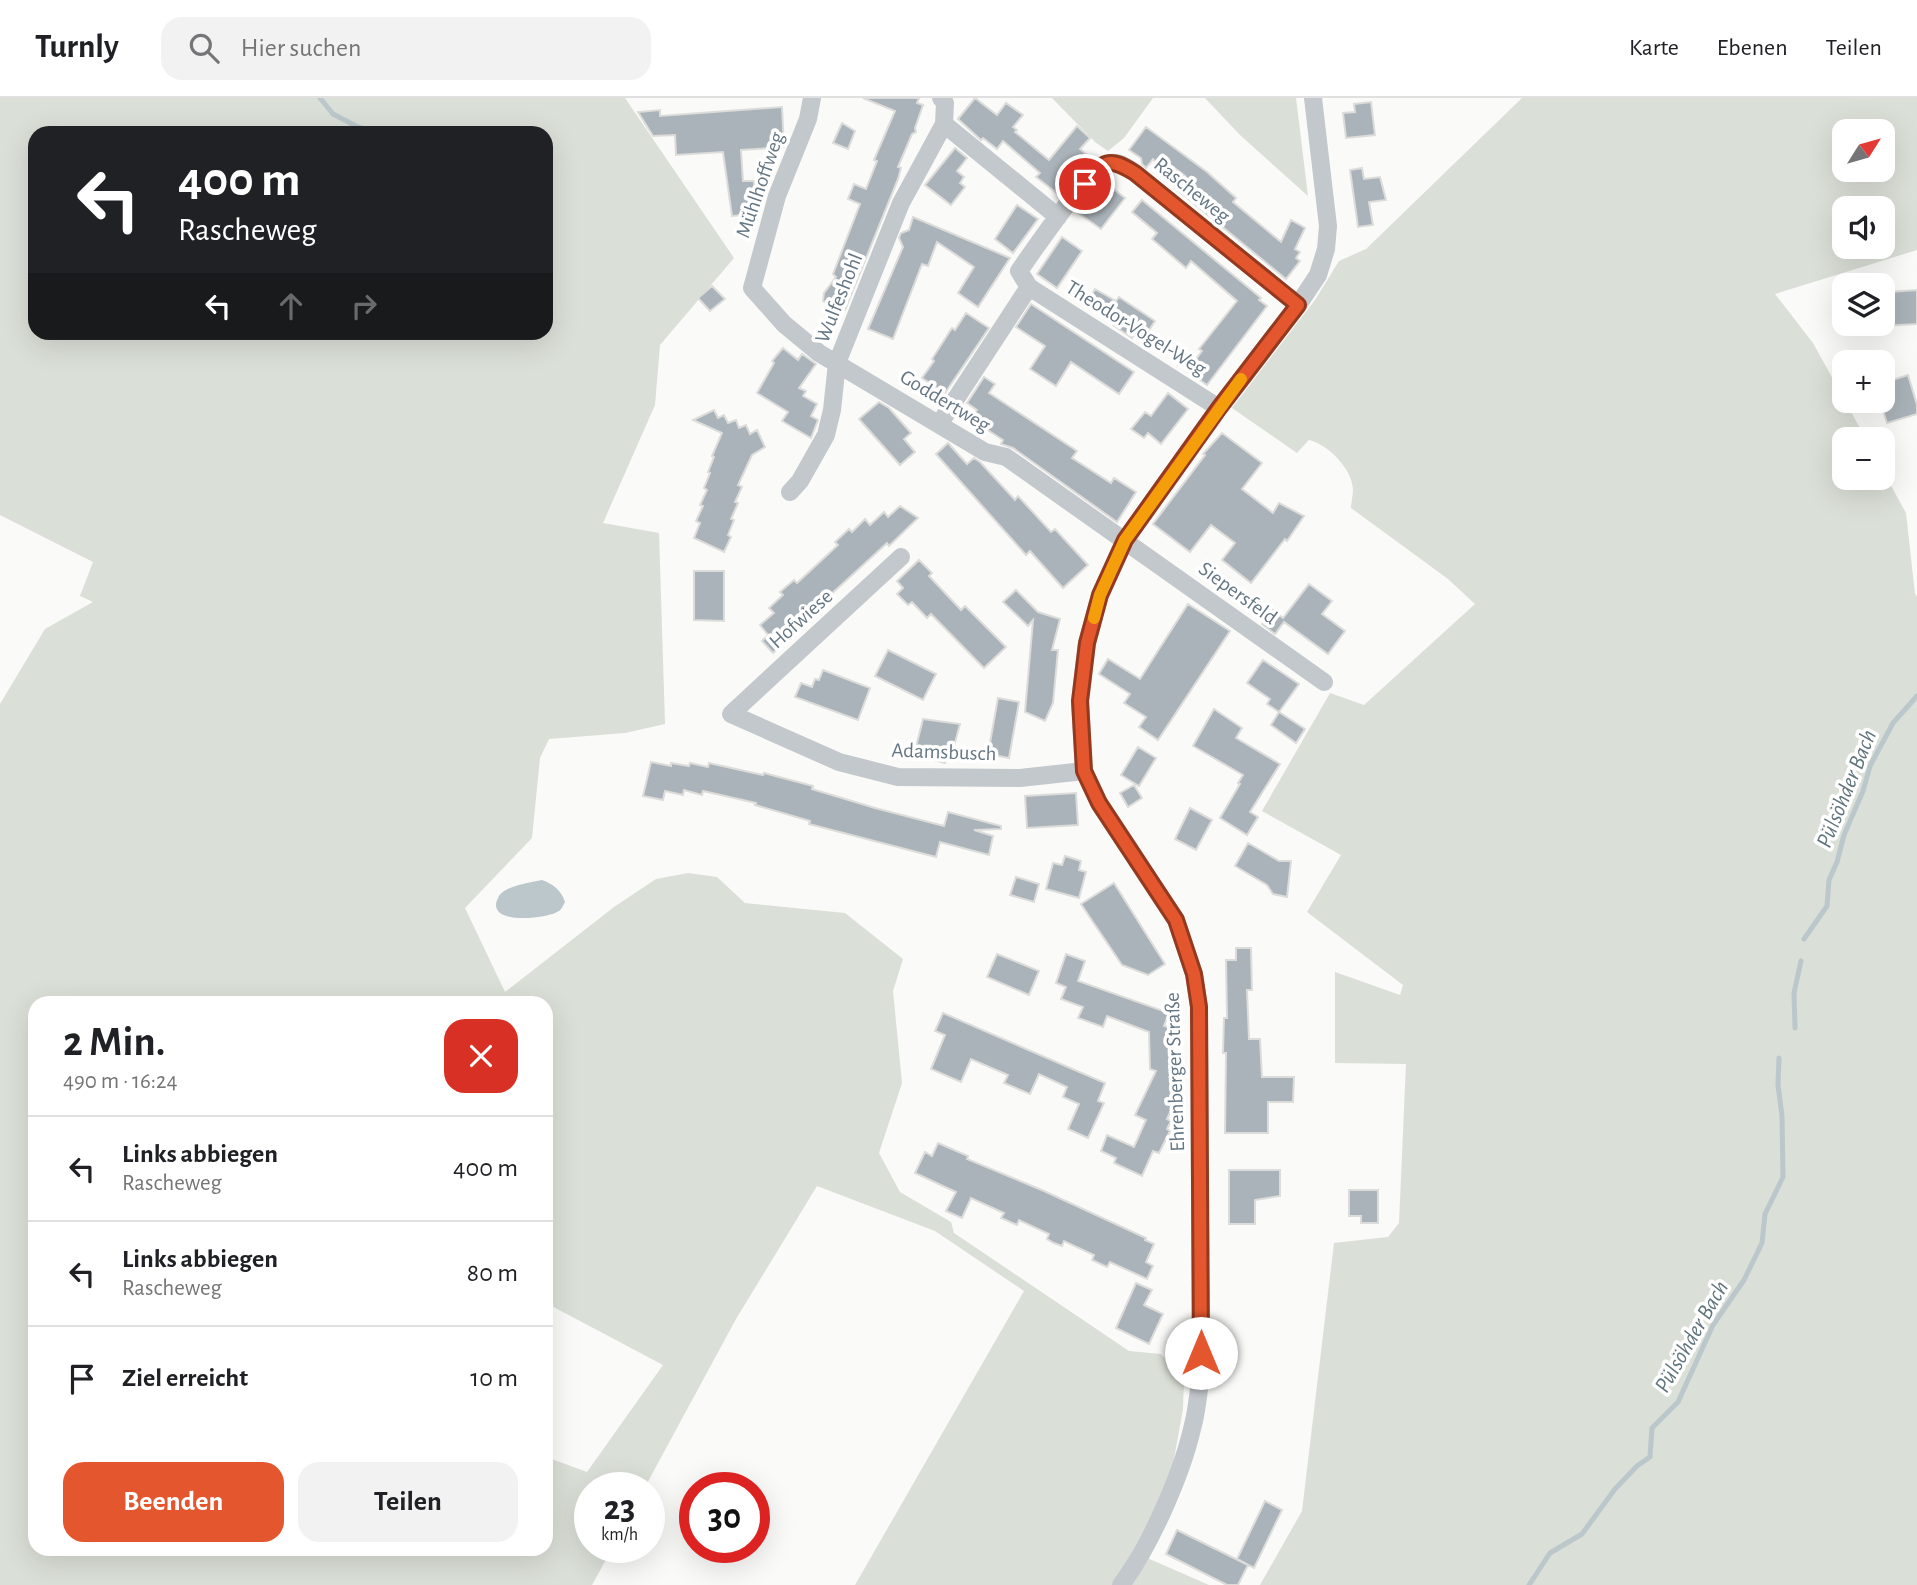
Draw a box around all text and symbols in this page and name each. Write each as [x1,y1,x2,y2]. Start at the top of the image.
search box [161,17,651,80]
icon: search [185,29,223,67]
text: Turnly [35,31,119,64]
text: Hier suchen [241,35,361,61]
text: Karte [1629,36,1679,60]
text: Ebenen [1717,36,1788,60]
text: Teilen [1826,36,1882,60]
north arrow [1832,119,1895,182]
map controls [1832,119,1895,490]
street label: Mühlhoffweg [732,129,788,241]
street label: Rascheweg [1150,153,1235,227]
icon: left [63,154,154,245]
pin [1055,154,1115,214]
text: 400 m [178,156,301,205]
icon: arrive [1066,165,1104,203]
button: sound [1832,196,1895,259]
text: Rascheweg [178,214,317,246]
street label: Wulfeshohl [812,250,866,346]
button: layers [1832,273,1895,336]
street label: Theodor-Vogel-Weg [1062,276,1211,380]
icon: left [199,287,237,325]
icon: ahead [272,287,310,325]
icon: right [345,287,383,325]
button: + [1832,350,1895,413]
street label: Goddertweg [896,366,994,436]
button: − [1832,427,1895,490]
street label: Siepersfeld [1195,558,1281,628]
street label: Hofwiese [765,585,837,653]
water label: Pülsöhder Bach [1813,727,1881,851]
street label: Adamsbusch [891,740,997,764]
street label: Ehrenberger Straße [1162,992,1188,1152]
button: close [444,1019,518,1093]
text: 2 Min. [63,1021,165,1063]
text: 490 m · 16:24 [63,1070,178,1093]
text: Links abbiegen [122,1141,278,1167]
icon: left [63,1150,101,1188]
text: 400 m [453,1155,518,1181]
text: Rascheweg [122,1172,222,1195]
text: Links abbiegen [122,1246,278,1272]
icon: left [63,1255,101,1293]
text: 80 m [467,1260,518,1286]
text: Rascheweg [122,1277,222,1300]
water label: Pülsöhder Bach [1651,1277,1733,1397]
position arrow [1164,1316,1238,1390]
icon: arrive [63,1360,101,1398]
text: Ziel erreicht [122,1365,248,1391]
text: 10 m [470,1365,518,1391]
button: Beenden [63,1462,284,1542]
button: Teilen [298,1462,518,1542]
speed limit sign: 30 [679,1472,770,1563]
text: 23 [604,1491,635,1526]
text: km/h [601,1526,638,1544]

